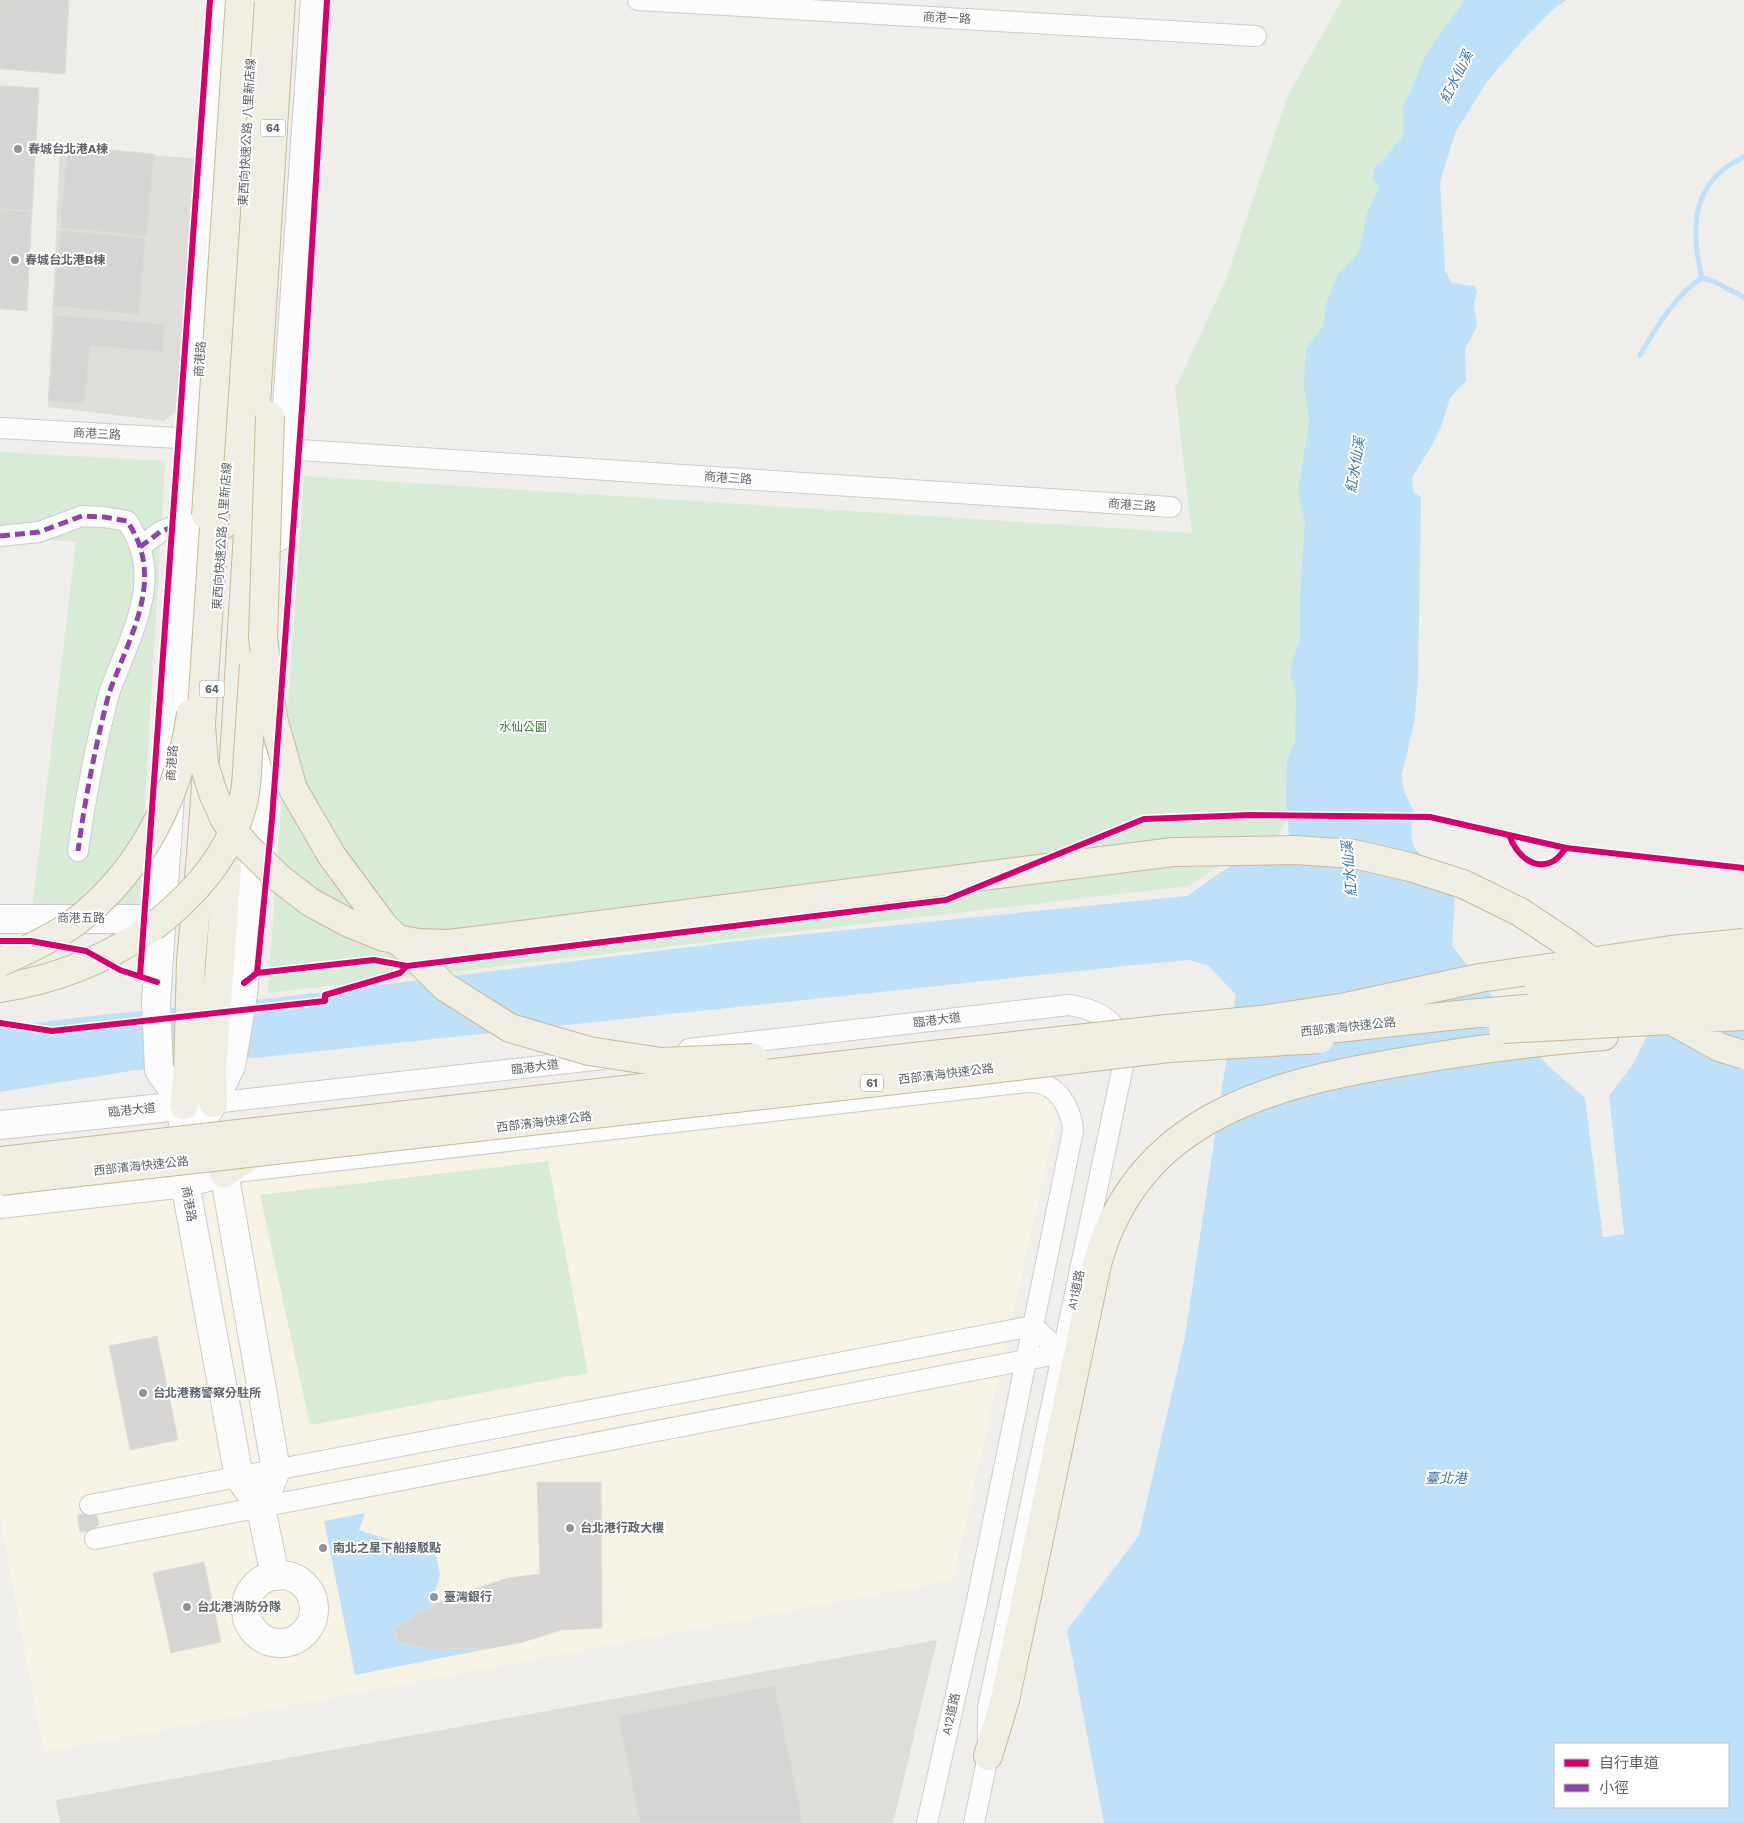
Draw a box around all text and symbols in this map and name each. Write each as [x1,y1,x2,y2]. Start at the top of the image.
street label: 商港一路 [923,10,971,26]
water label: 紅水仙溪 [1437,47,1476,106]
street label: 東西向快速公路 八里新店線 [236,58,258,206]
road number: 64 [260,120,286,136]
place label: 春城台北港A棟 [28,142,108,156]
marker: 春城台北港A棟 [12,143,24,155]
place label: 春城台北港B棟 [25,253,105,267]
marker: 春城台北港B棟 [9,254,21,266]
street label: 商港路 [192,341,208,377]
street label: 商港三路 [73,426,121,442]
water label: 紅水仙溪 [1343,434,1368,494]
street label: 東西向快速公路 八里新店線 [210,462,234,610]
street label: 商港三路 [704,469,752,487]
street label: 商港三路 [1108,496,1156,514]
road number: 64 [200,681,224,698]
park label: 水仙公園 [499,720,547,734]
street label: 商港路 [164,745,180,781]
water label: 紅水仙溪 [1338,838,1359,898]
street label: 商港五路 [57,911,105,925]
street label: 臨港大道 [912,1010,962,1030]
street label: 西部濱海快速公路 [1300,1015,1396,1039]
street label: 臨港大道 [510,1057,560,1077]
street label: 西部濱海快速公路 [897,1061,995,1087]
road number: 61 [861,1074,883,1092]
street label: 臨港大道 [107,1101,157,1119]
street label: 西部濱海快速公路 [495,1109,593,1135]
street label: 西部濱海快速公路 [93,1154,189,1178]
street label: 商港路 [179,1185,199,1223]
street label: A11道路 [1065,1269,1087,1311]
place label: 台北港務警察分駐所 [153,1386,261,1400]
marker: 台北港務警察分駐所 [137,1387,149,1399]
water label: 臺北港 [1425,1470,1469,1486]
place label: 台北港行政大樓 [580,1521,664,1535]
marker: 台北港行政大樓 [564,1522,576,1534]
place label: 南北之星下船接駁點 [333,1541,441,1555]
marker: 南北之星下船接駁點 [317,1542,329,1554]
place label: 臺灣銀行 [444,1590,492,1604]
marker: 臺灣銀行 [428,1591,440,1603]
place label: 台北港消防分隊 [197,1600,281,1614]
marker: 台北港消防分隊 [181,1601,193,1613]
street label: A12道路 [939,1692,963,1736]
legend [1554,1743,1729,1808]
text: 自行車道 [1599,1754,1659,1772]
text: 小徑 [1599,1779,1629,1797]

